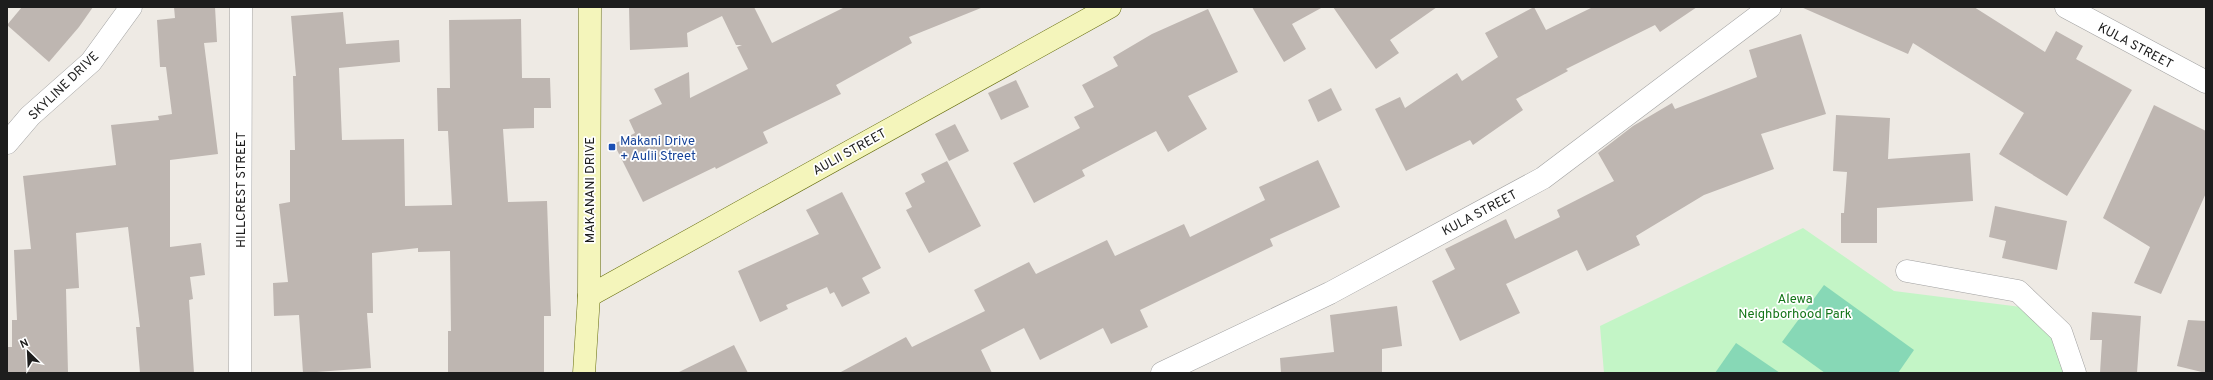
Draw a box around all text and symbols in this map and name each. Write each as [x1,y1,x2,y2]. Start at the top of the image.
street label: KULA STREET [2095,20,2175,73]
street label: SKYLINE DRIVE [26,49,103,124]
street label: AULII STREET [810,126,890,180]
street label: HILLCREST STREET [234,132,250,248]
place label: Makani Drive + Aulii Street [620,134,696,165]
street label: MAKANANI DRIVE [583,137,599,243]
marker: Makani Drive + Aulii Street [607,142,617,152]
street label: KULA STREET [1440,187,1520,240]
park label: Alewa Neighborhood Park [1738,292,1852,323]
north arrow [8,332,48,372]
text: N [18,336,31,352]

